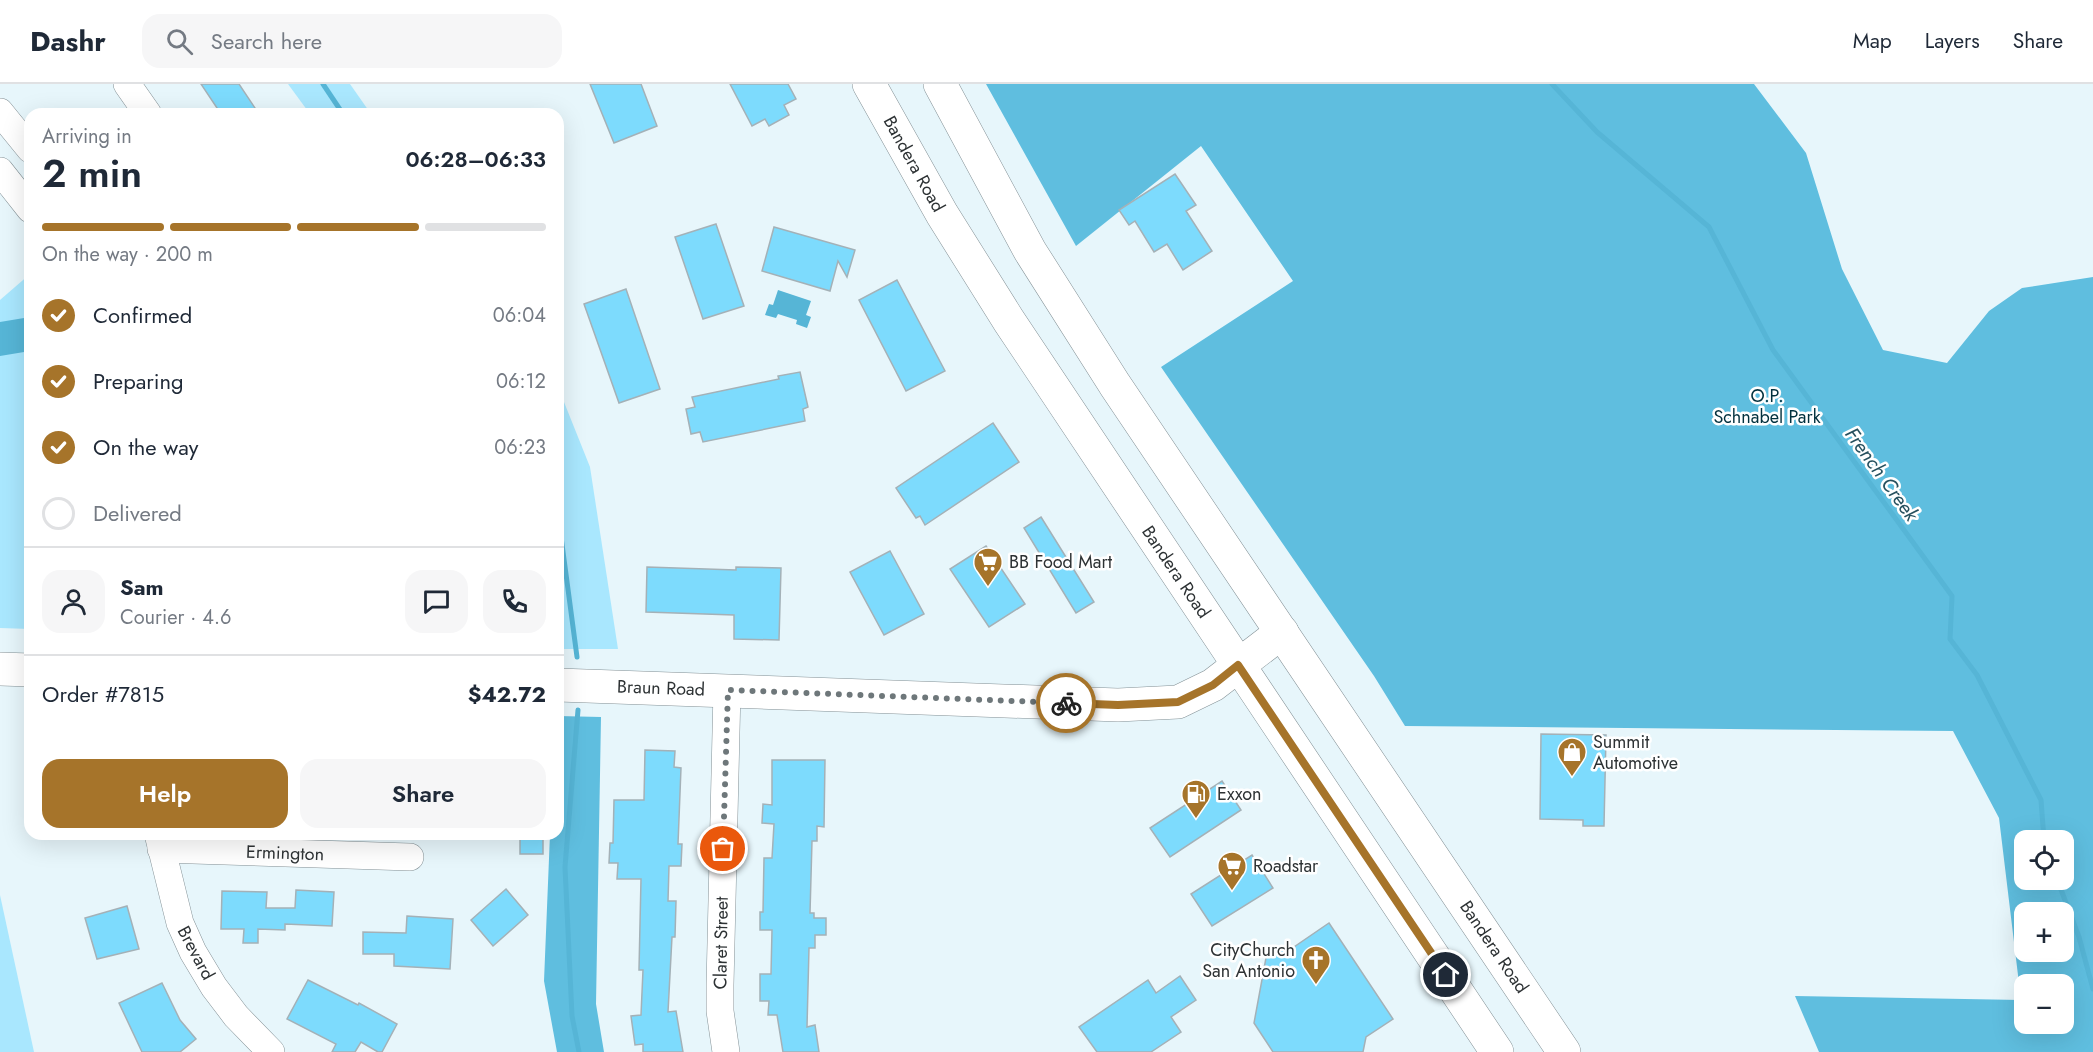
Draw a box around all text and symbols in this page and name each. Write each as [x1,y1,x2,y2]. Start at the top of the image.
search box [142,14,562,68]
text: Dashr [30,21,106,62]
icon: search [163,25,196,58]
text: Search here [211,25,322,57]
text: Map [1853,26,1892,56]
text: Layers [1925,26,1980,56]
text: Share [2013,26,2063,56]
street label: Bandera Road [877,111,951,217]
text: Arriving in [42,122,132,151]
text: 06:28–06:33 [405,143,546,175]
text: 2 min [42,145,142,202]
text: On the way · 200 m [42,240,213,269]
icon: check [42,299,75,332]
text: Confirmed [93,299,192,331]
text: 06:04 [493,301,546,330]
icon: check [42,365,75,398]
text: Preparing [93,365,184,397]
text: 06:12 [496,367,546,396]
park label: O.P. Schnabel Park [1713,383,1821,430]
water label: French Creek [1838,421,1926,528]
icon: check [42,431,75,464]
text: On the way [93,431,198,463]
text: 06:23 [494,433,546,462]
text: Delivered [93,497,182,529]
street label: Bandera Road [1135,520,1217,624]
supermarket icon: BB Food Mart [972,546,1004,588]
place label: BB Food Mart [1009,549,1113,575]
button: person [42,570,105,633]
button: chat [405,570,468,633]
button: phone [483,570,546,633]
text: Sam [120,571,164,603]
text: Courier · 4.6 [120,603,232,632]
street label: Braun Road [617,673,705,703]
courier [1036,673,1096,733]
text: Order #7815 [42,678,164,710]
text: $42.72 [468,678,546,710]
icon: bike [1050,687,1083,720]
place label: Summit Automotive [1593,729,1678,776]
shop icon: Summit Automotive [1556,736,1588,778]
button: Help [42,759,288,828]
button: Share [300,759,546,828]
fuel station icon: Exxon [1180,778,1212,820]
place label: Exxon [1217,781,1262,807]
pin [697,823,748,874]
map controls [2014,830,2074,1034]
button: locate [2014,830,2074,890]
icon: bag [706,832,739,865]
street label: Ermington [246,839,324,867]
supermarket icon: Roadstar [1216,850,1248,892]
place label: Roadstar [1253,853,1319,879]
street label: Bandera Road [1453,895,1535,999]
street label: Claret Street [707,896,735,990]
button: + [2014,902,2074,962]
street label: Brevard [171,921,221,985]
place label: CityChurch San Antonio [1202,937,1295,984]
church icon: CityChurch San Antonio [1300,944,1332,986]
pin [1420,949,1471,1000]
icon: home [1429,958,1462,991]
button: − [2014,974,2074,1034]

